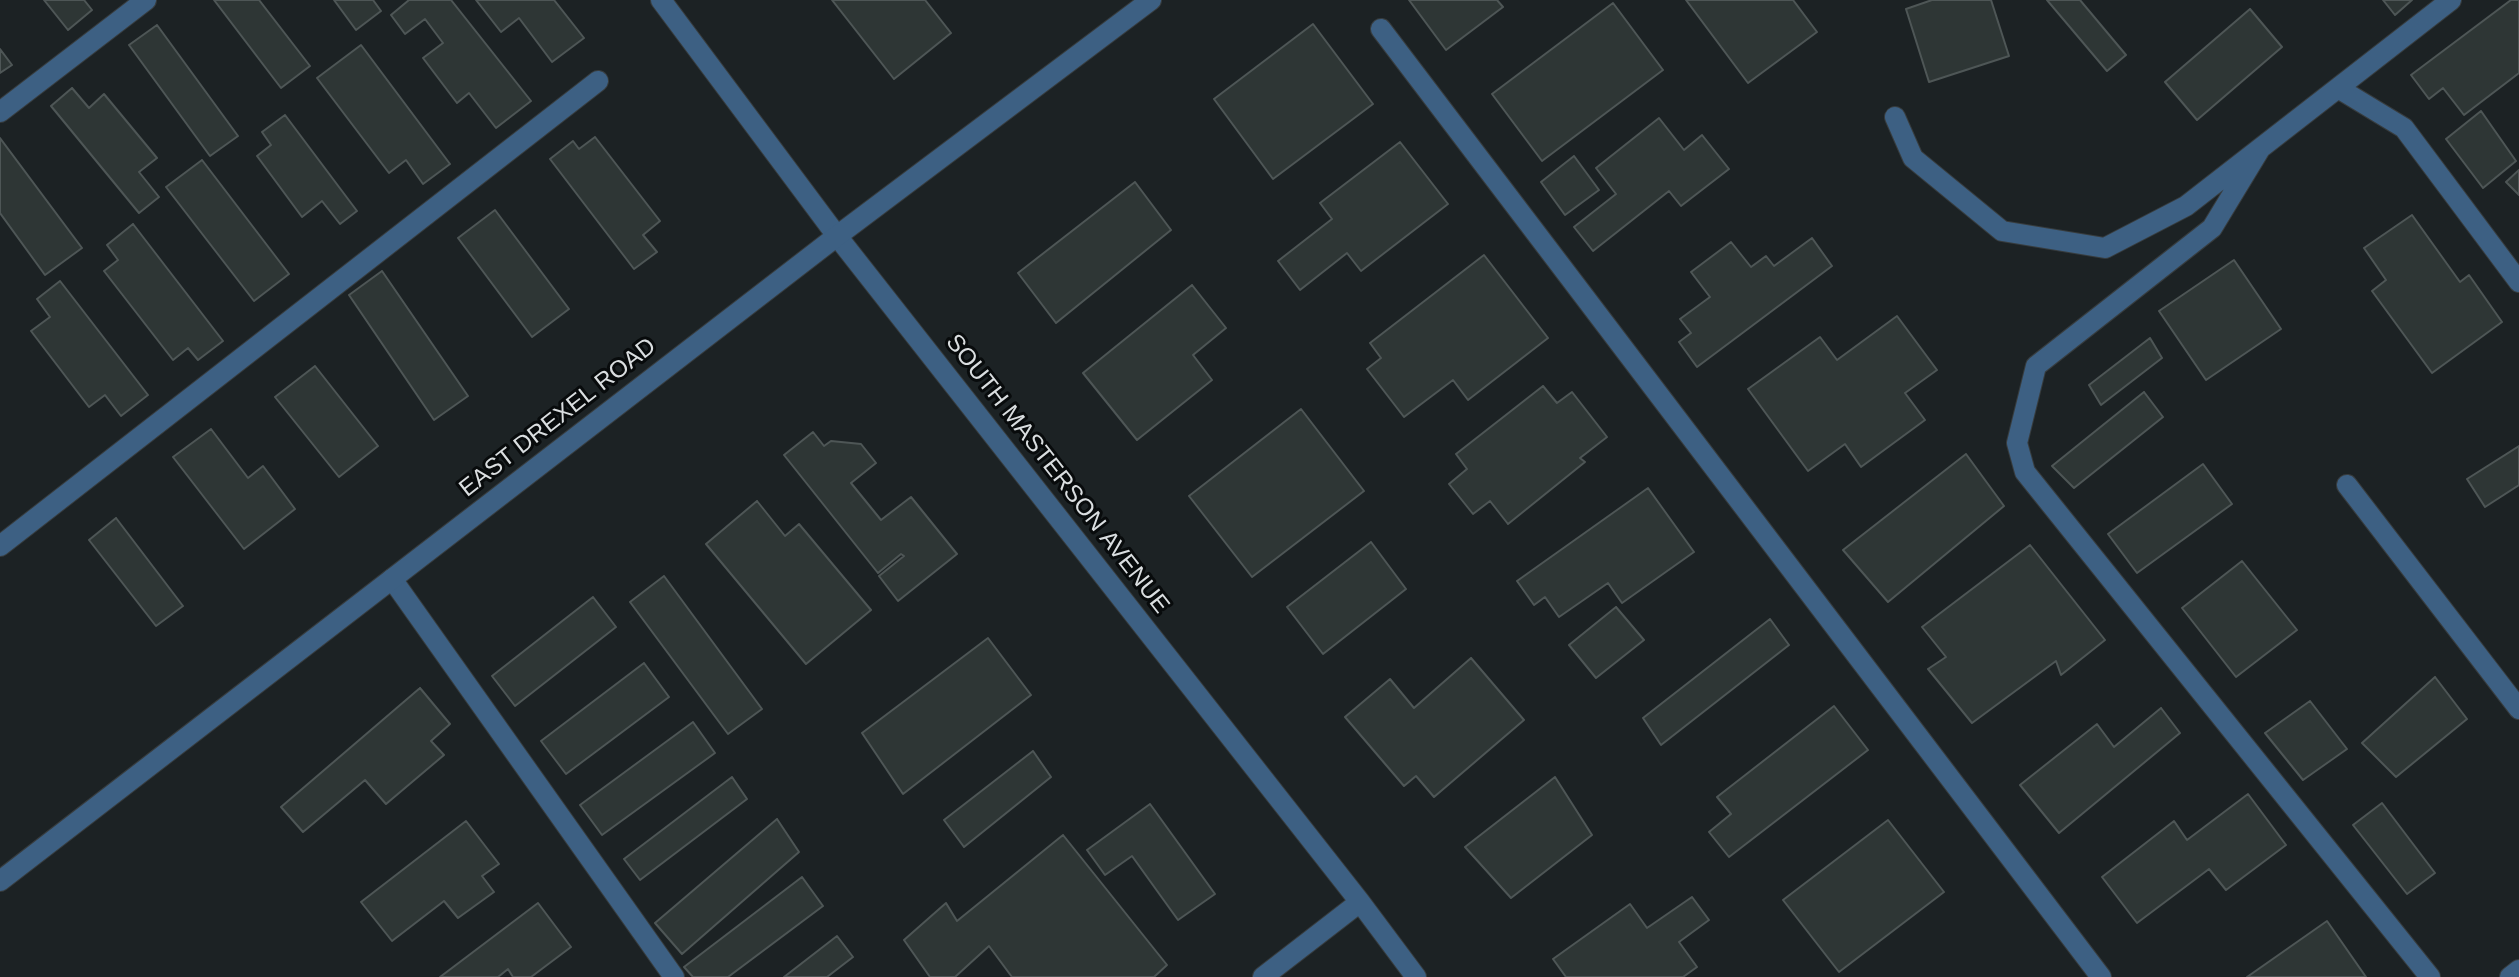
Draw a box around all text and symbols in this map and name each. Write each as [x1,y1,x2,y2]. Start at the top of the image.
street label: SOUTH MASTERSON AVENUE [939,329,1175,619]
street label: EAST DREXEL ROAD [454,332,662,504]

